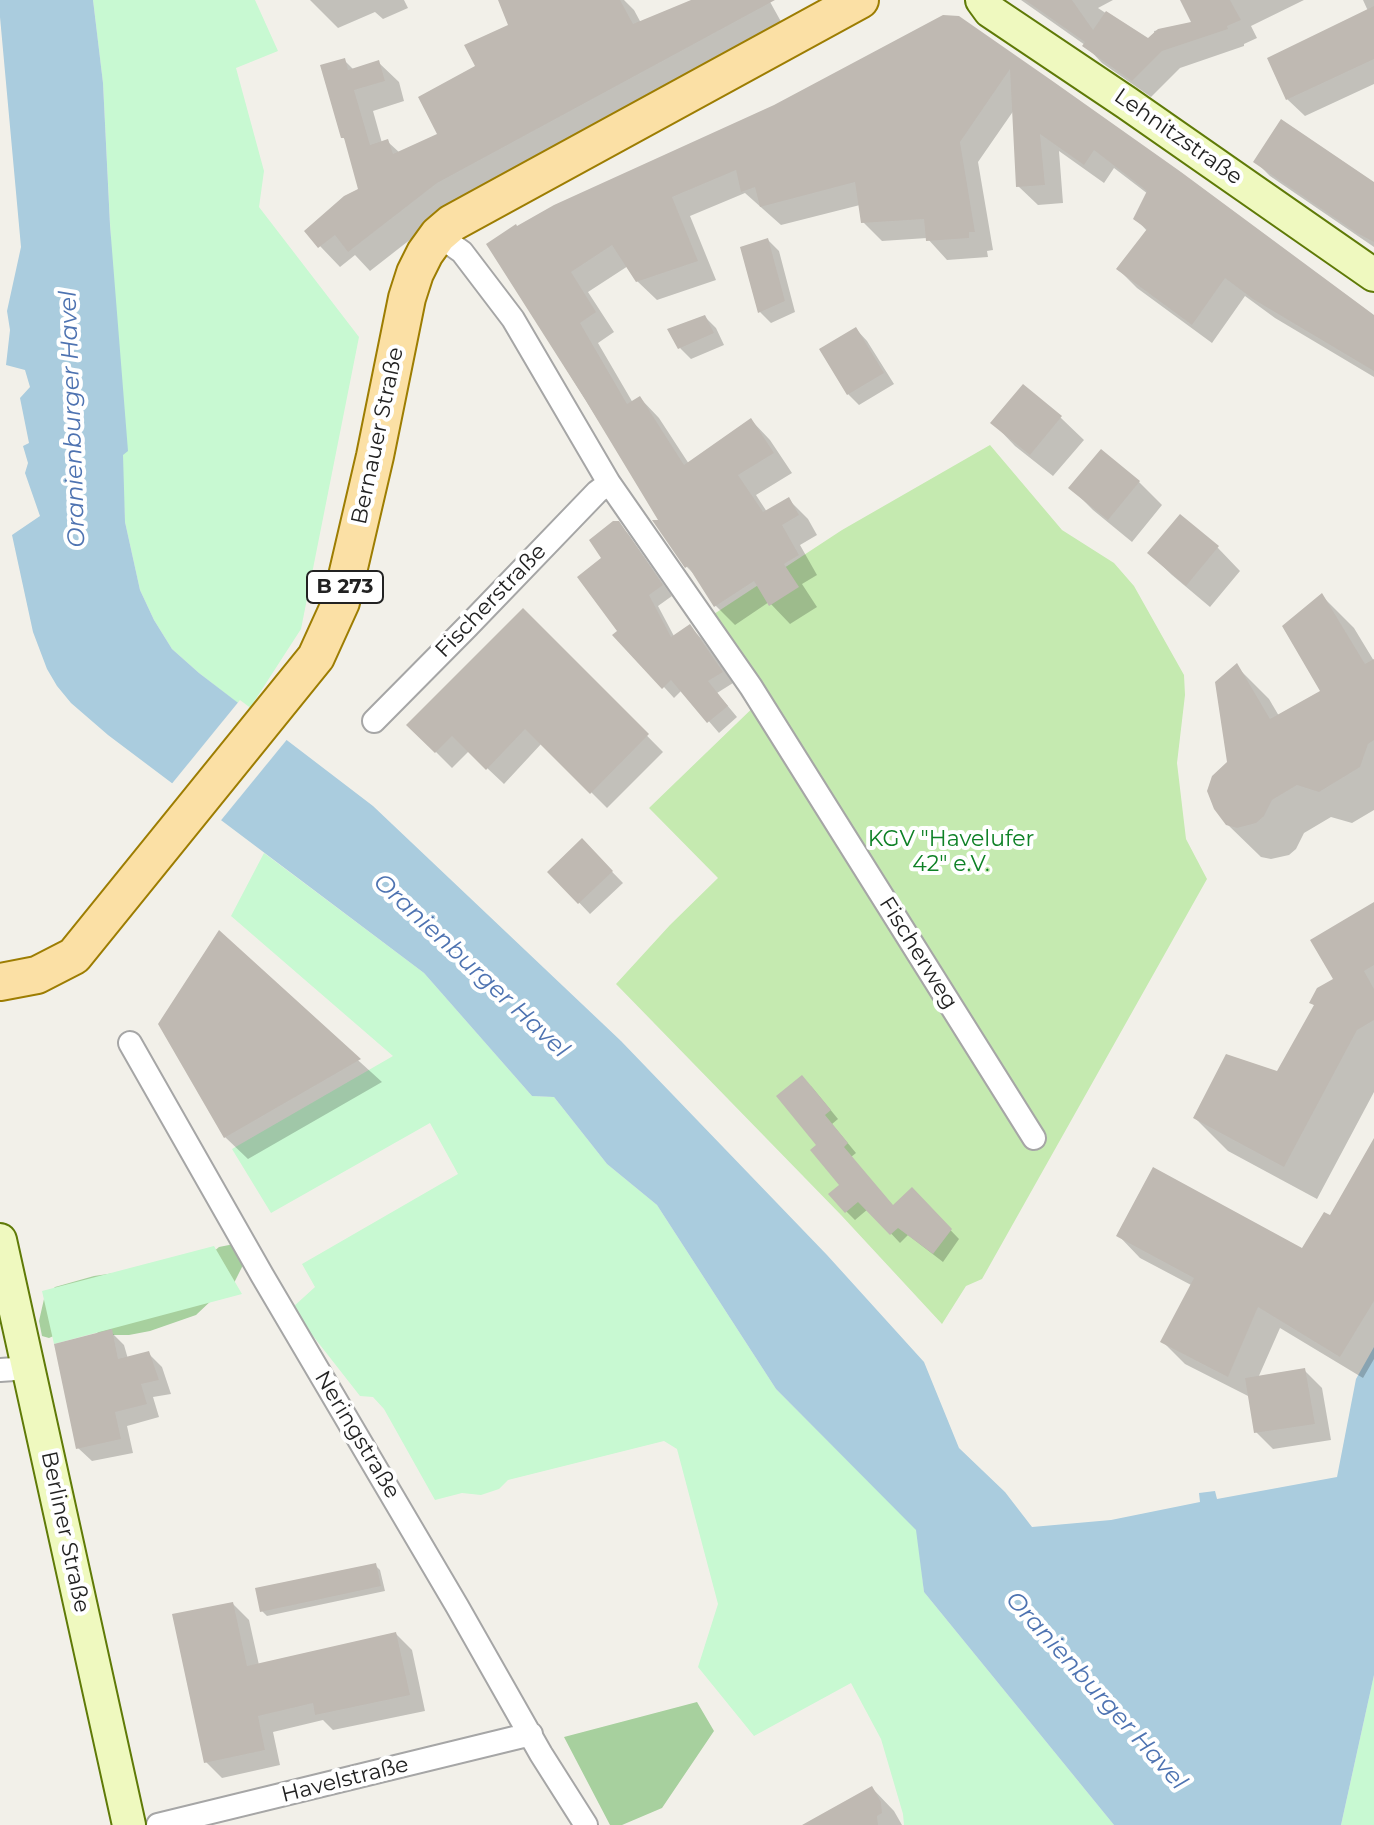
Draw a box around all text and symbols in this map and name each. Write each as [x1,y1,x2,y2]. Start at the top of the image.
street label: Lehnitzstraße [1109,83,1247,191]
water label: Oranienburger Havel [54,290,92,548]
street label: Bernauer Straße [346,345,410,527]
street label: Fischerstraße [430,538,552,664]
road number: B 273 [307,571,383,603]
park label: KGV "Havelufer 42" e.V. [868,827,1034,878]
water label: Oranienburger Havel [367,868,575,1064]
street label: Fischerweg [873,892,963,1014]
street label: Neringstraße [309,1366,405,1504]
street label: Berliner Straße [35,1449,95,1615]
water label: Oranienburger Havel [999,1586,1193,1796]
street label: Havelstraße [279,1751,411,1809]

